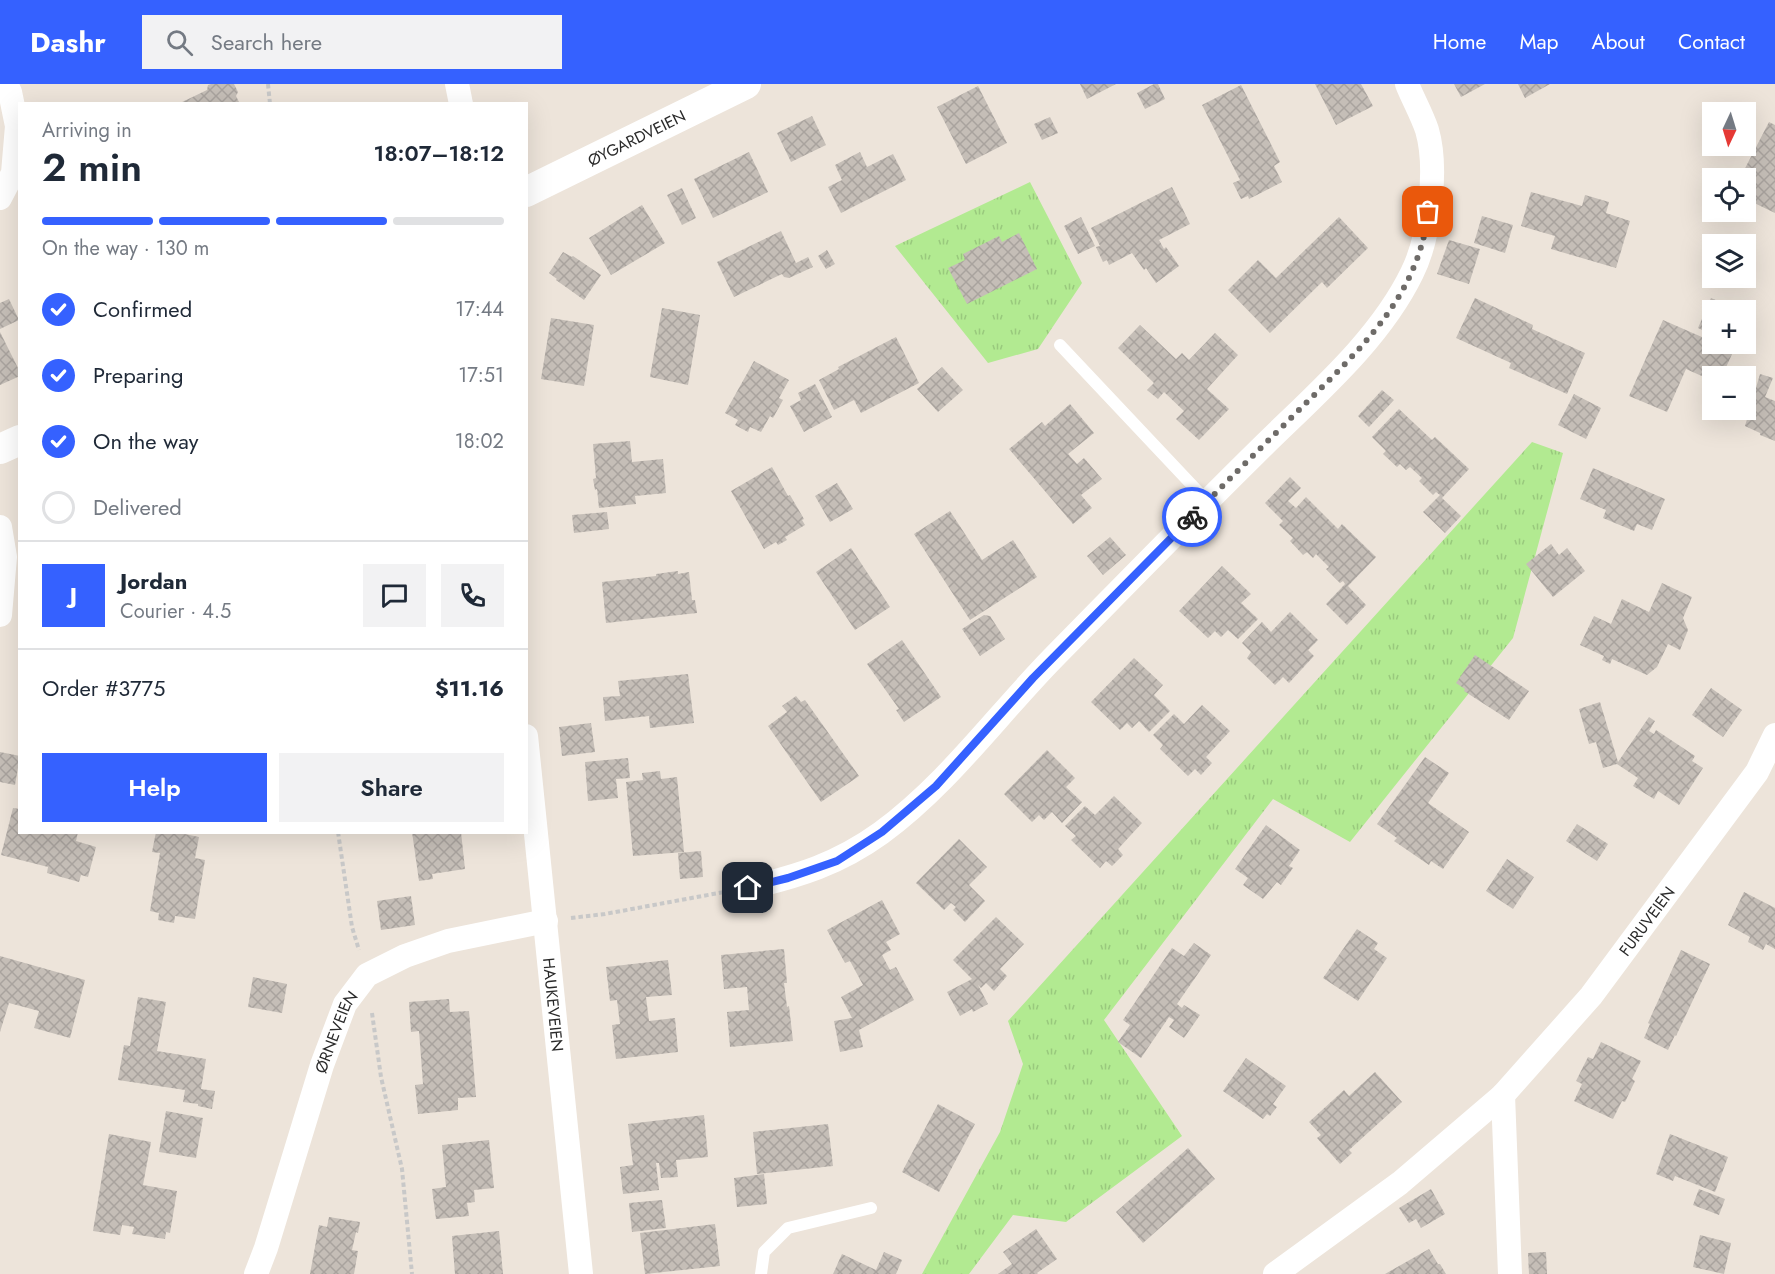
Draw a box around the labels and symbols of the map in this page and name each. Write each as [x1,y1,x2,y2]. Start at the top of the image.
north arrow [1702,102,1756,156]
street label: ØYGARDVEIEN [584,104,690,172]
pin [1402,186,1453,237]
courier [1162,487,1222,547]
pin [722,862,773,913]
street label: FURUVEIEN [1614,882,1681,961]
street label: HAUKEVEIEN [537,957,569,1053]
street label: ØRNEVEIEN [309,986,363,1076]

